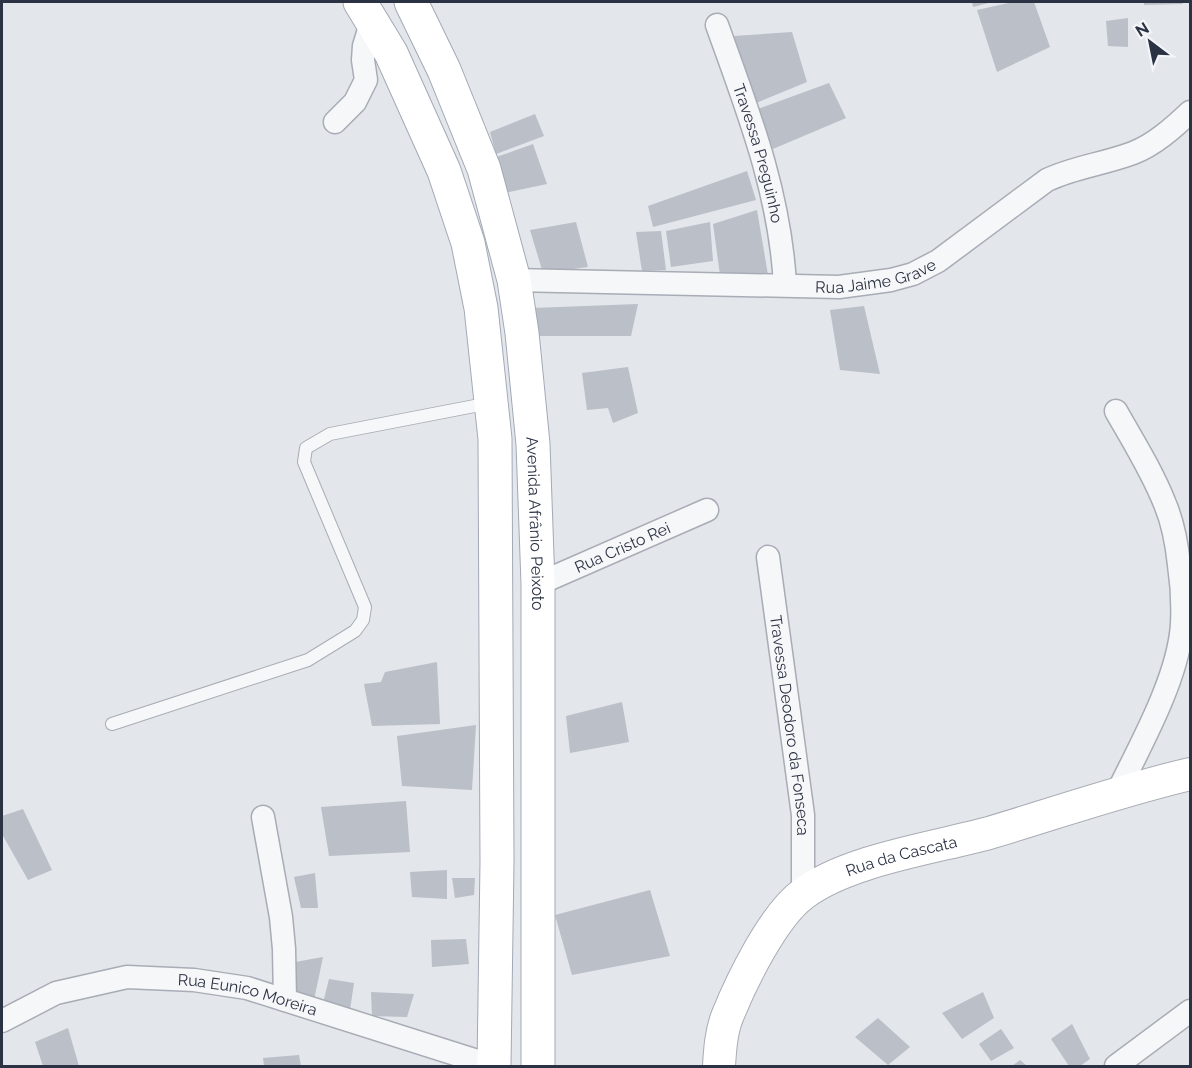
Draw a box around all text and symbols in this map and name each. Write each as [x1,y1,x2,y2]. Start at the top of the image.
north arrow [1120,12,1180,72]
text: N [1132,18,1153,41]
street label: Travessa Preguinho [729,81,787,224]
street label: Rua Jaime Grave [815,254,939,297]
street label: Avenida Afrânio Peixoto [523,435,548,611]
street label: Rua Cristo Rei [572,518,673,576]
street label: Travessa Deodoro da Fonseca [766,614,813,836]
street label: Rua da Cascata [843,832,959,880]
street label: Rua Eunico Moreira [177,970,320,1019]

